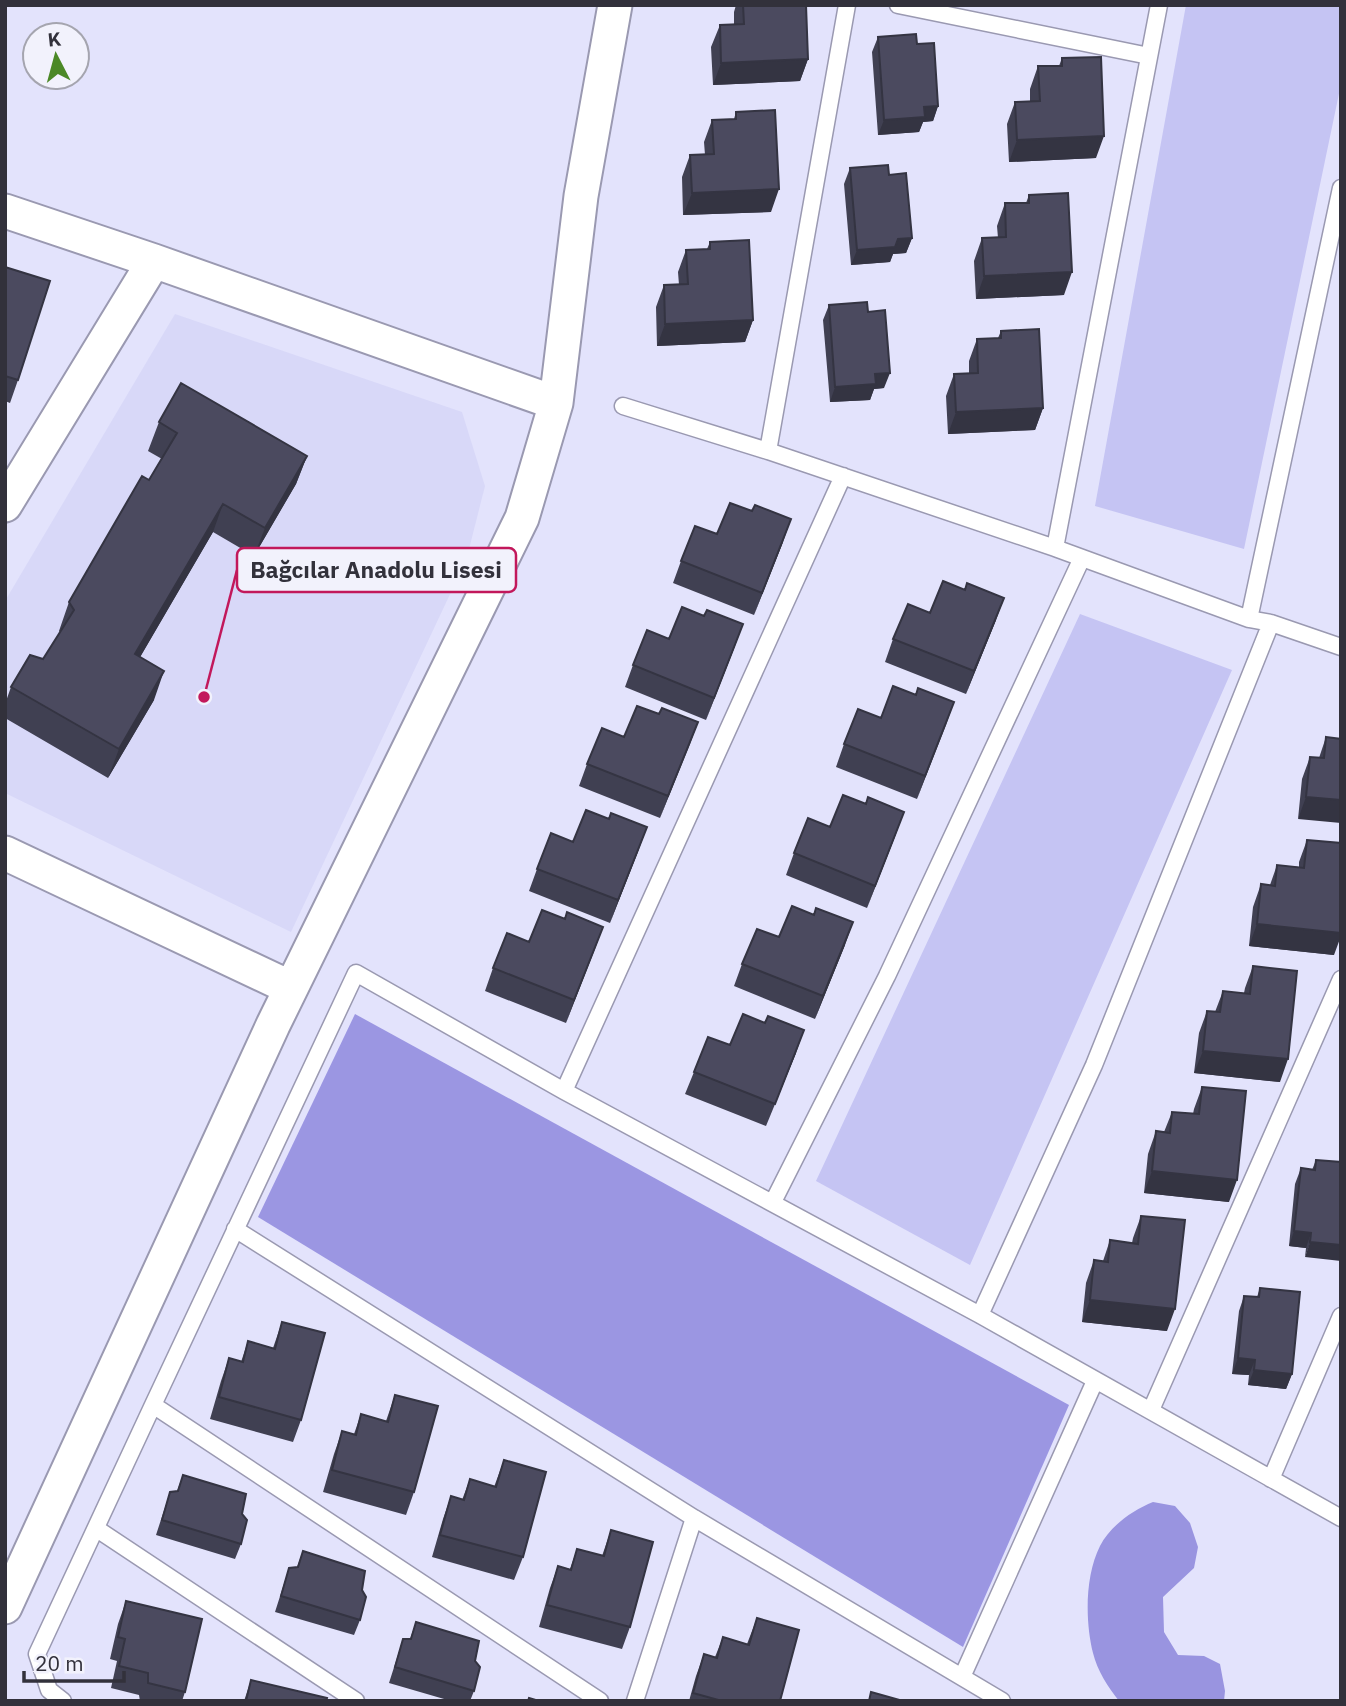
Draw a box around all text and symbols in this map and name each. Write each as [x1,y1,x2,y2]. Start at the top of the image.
north arrow [21,21,91,91]
text: K [46,26,62,52]
callout: Bağcılar Anadolu Lisesi [237,548,516,592]
text: Bağcılar Anadolu Lisesi [250,554,502,584]
scale bar [24,1640,124,1684]
text: 20 m [35,1649,84,1677]

